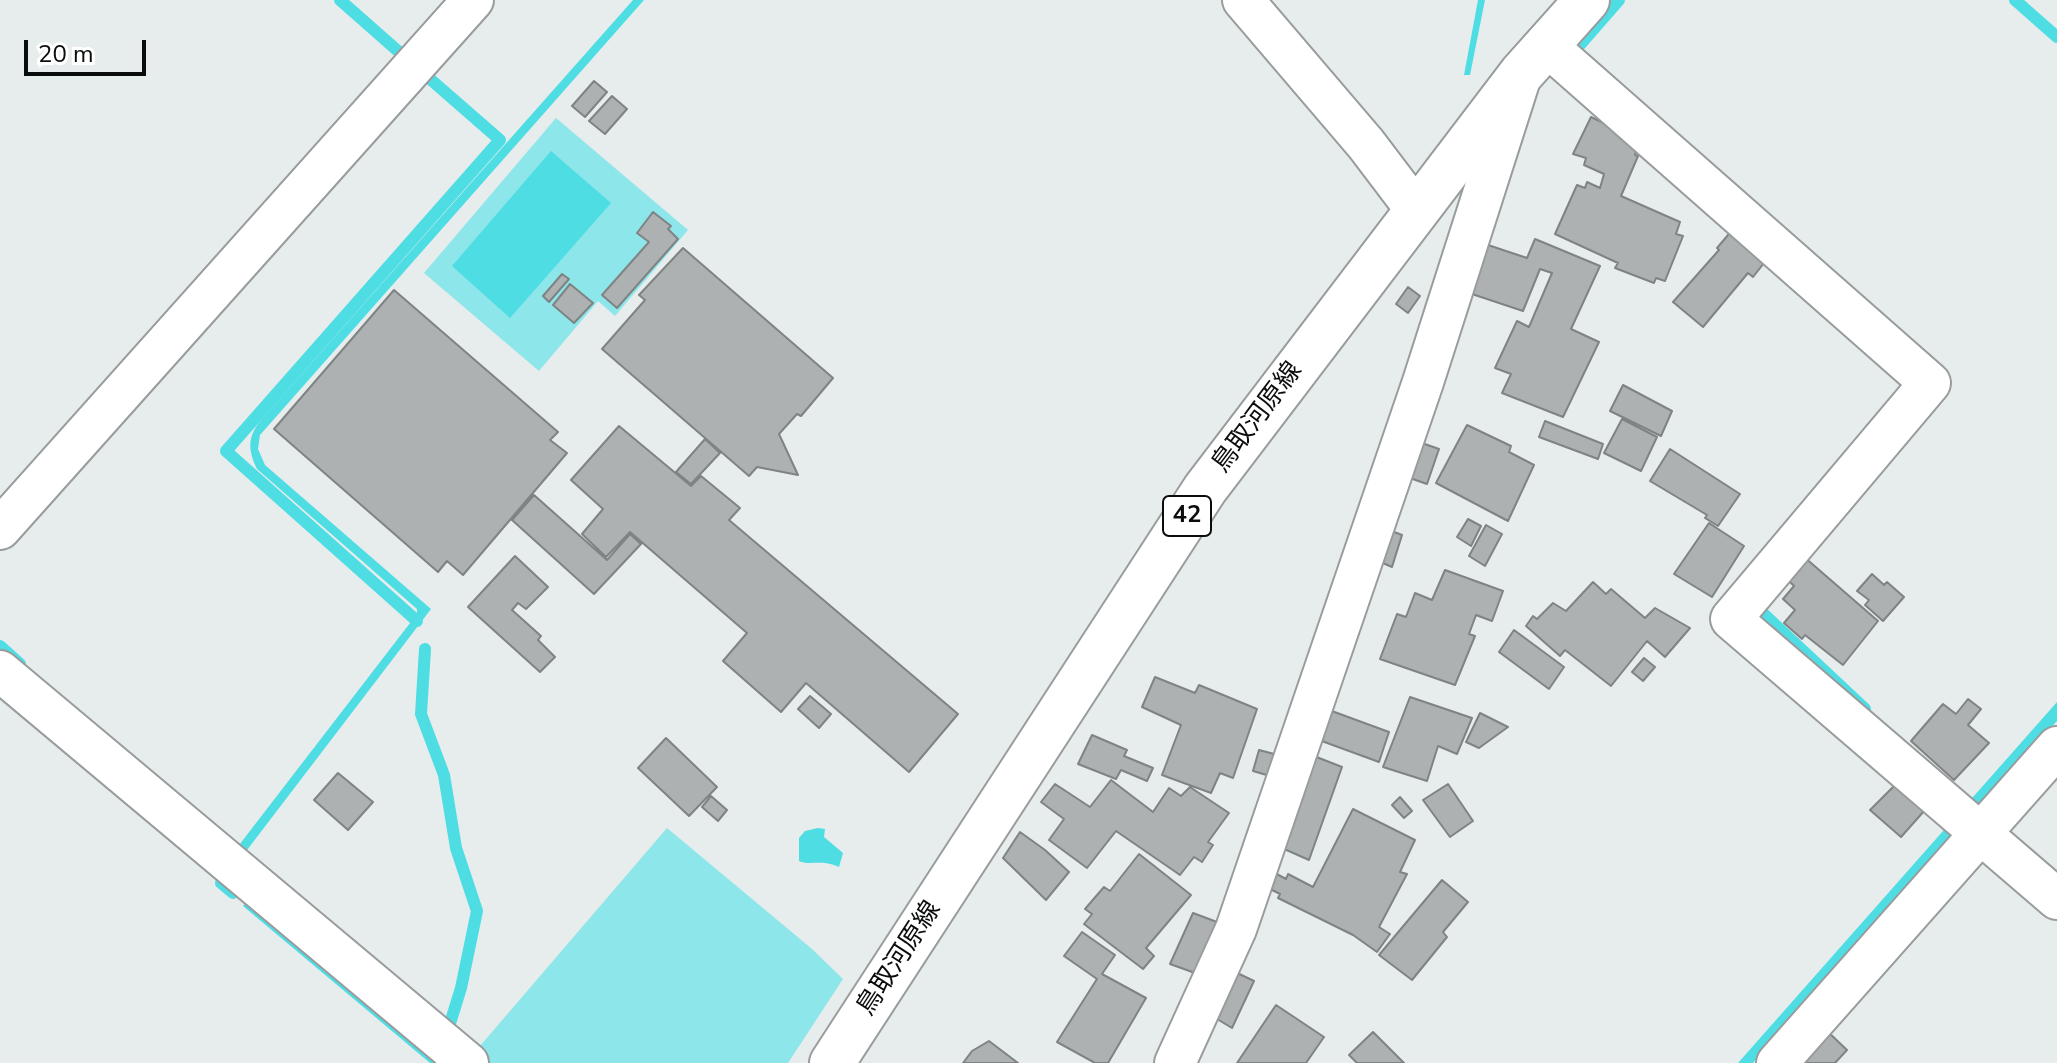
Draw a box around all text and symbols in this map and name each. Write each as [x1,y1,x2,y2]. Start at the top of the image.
scale bar [28,24,150,74]
text: 20 m [38,38,94,70]
street label: 鳥取河原線 [1206,357,1310,479]
road number: 42 [1163,496,1211,536]
street label: 鳥取河原線 [852,896,948,1022]

